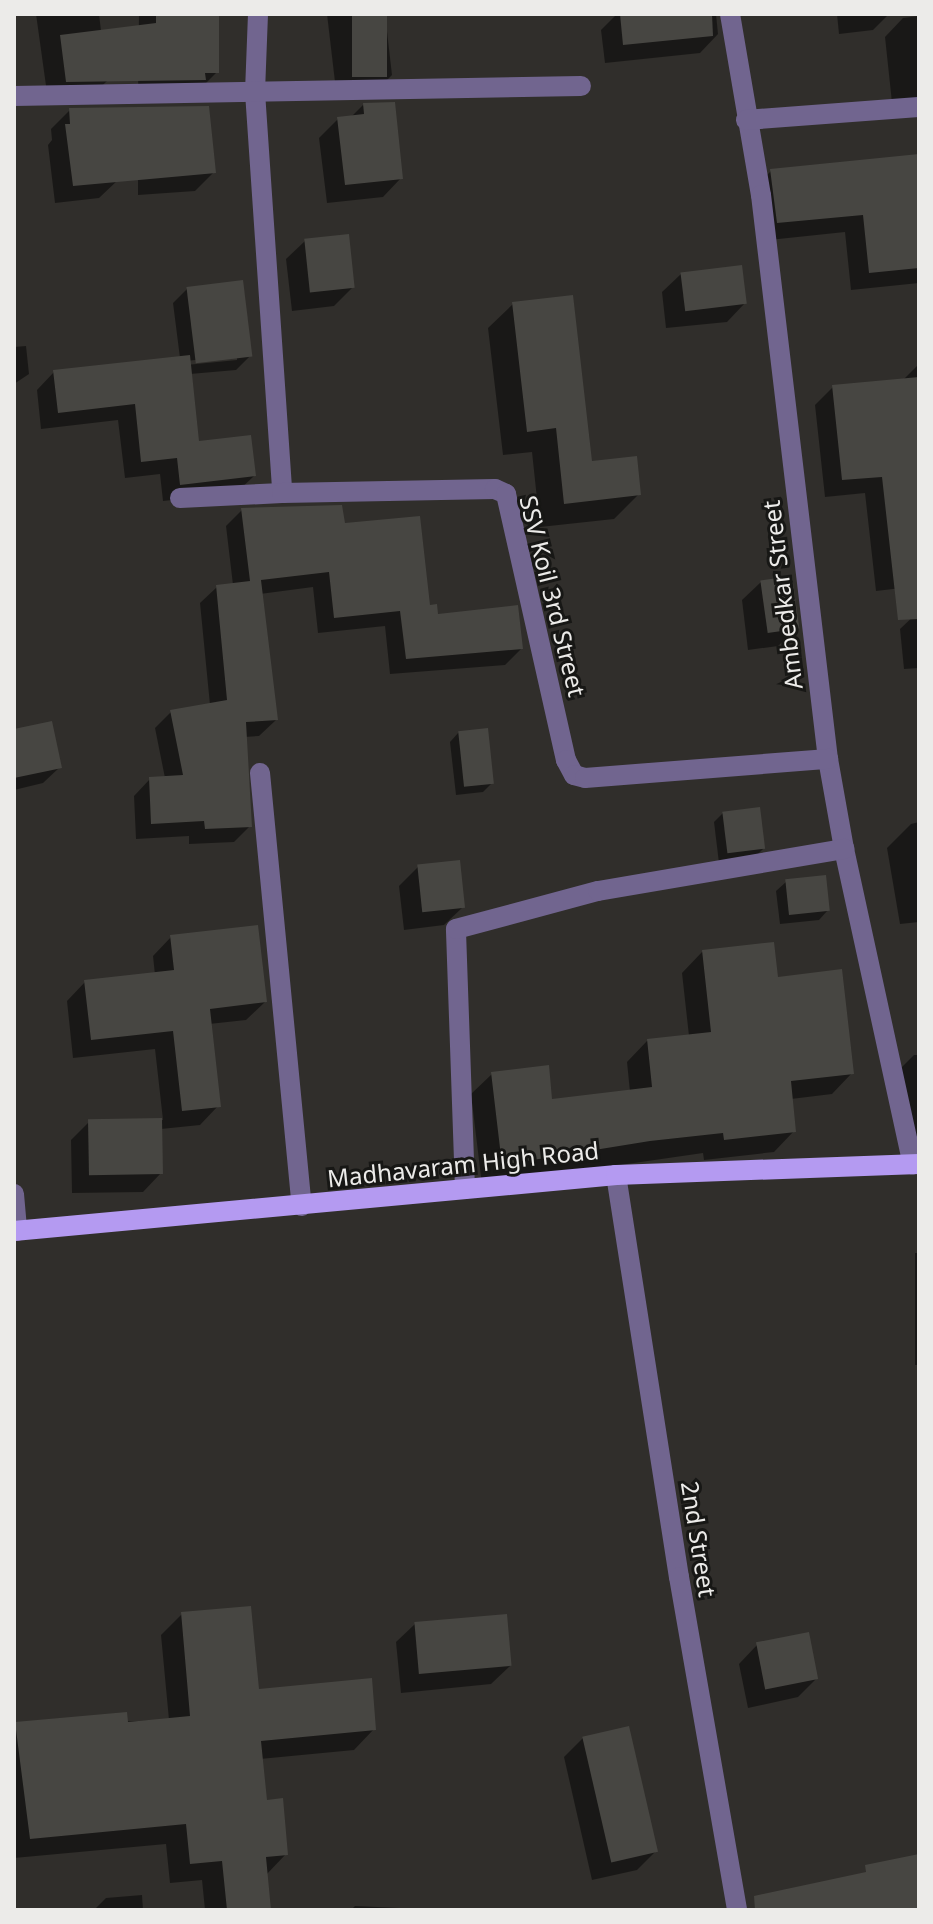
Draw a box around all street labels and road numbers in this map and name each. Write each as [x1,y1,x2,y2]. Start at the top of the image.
street label: SSV Koil 3rd Street [514,492,592,700]
street label: Ambedkar Street [756,499,808,691]
street label: Madhavaram High Road [326,1135,600,1193]
street label: 2nd Street [676,1479,722,1599]

